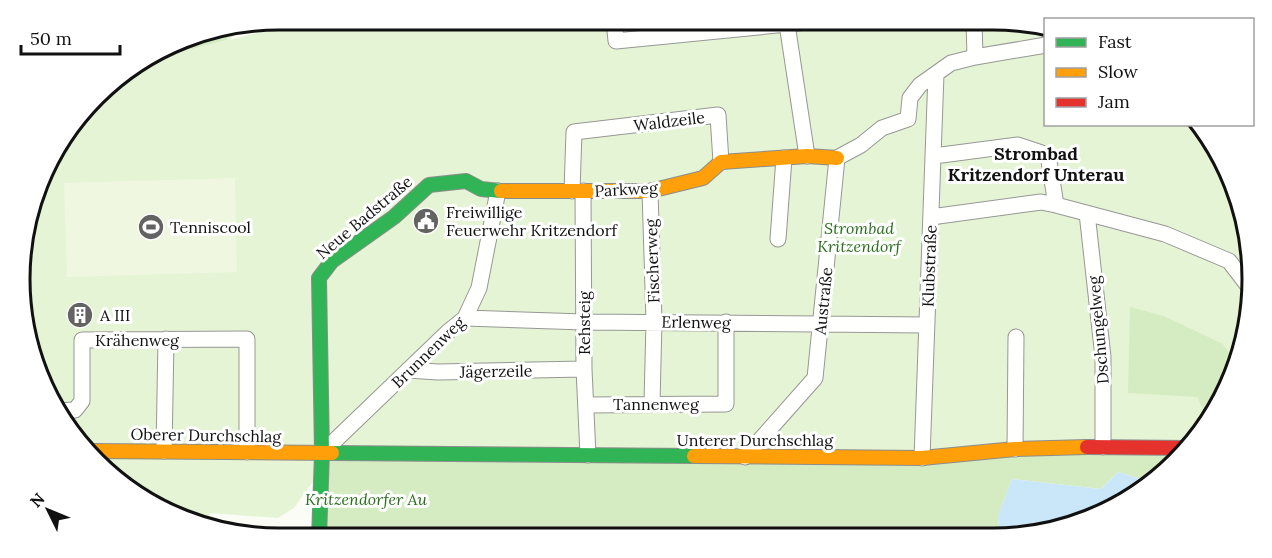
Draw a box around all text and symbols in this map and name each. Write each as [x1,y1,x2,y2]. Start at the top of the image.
scale bar [21,18,120,56]
legend [1044,18,1254,126]
text: 50 m [30,27,72,50]
text: Fast [1098,30,1132,53]
text: Slow [1098,60,1138,83]
text: Jam [1097,90,1130,113]
street label: Waldzeile [632,107,706,135]
district label: Strombad Kritzendorf Unterau [948,142,1124,186]
street label: Neue Badstraße [312,171,416,263]
street label: Parkweg [594,177,659,201]
place label: Freiwillige Feuerwehr Kritzendorf [446,202,619,240]
public building icon: Freiwillige Feuerwehr Kritzendorf [411,206,441,236]
sports icon: Tenniscool [136,212,166,242]
place label: Tenniscool [170,217,251,237]
street label: Fischerweg [640,217,663,304]
park label: Strombad Kritzendorf [817,218,903,256]
street label: Klubstraße [918,224,940,308]
street label: Austraße [809,266,837,337]
street label: Dschungelweg [1083,274,1113,385]
street label: Rehsteig [574,290,594,355]
building icon: A III [65,300,95,330]
place label: A III [99,305,130,325]
street label: Brunnenweg [387,311,470,392]
street label: Erlenweg [661,311,732,333]
street label: Krähenweg [95,330,180,350]
street label: Jägerzeile [459,360,533,382]
street label: Tannenweg [613,394,700,414]
street label: Oberer Durchschlag [131,424,283,446]
street label: Unterer Durchschlag [677,430,834,450]
north arrow [18,480,78,540]
text: N [25,488,49,511]
park label: Kritzendorfer Au [305,489,427,509]

